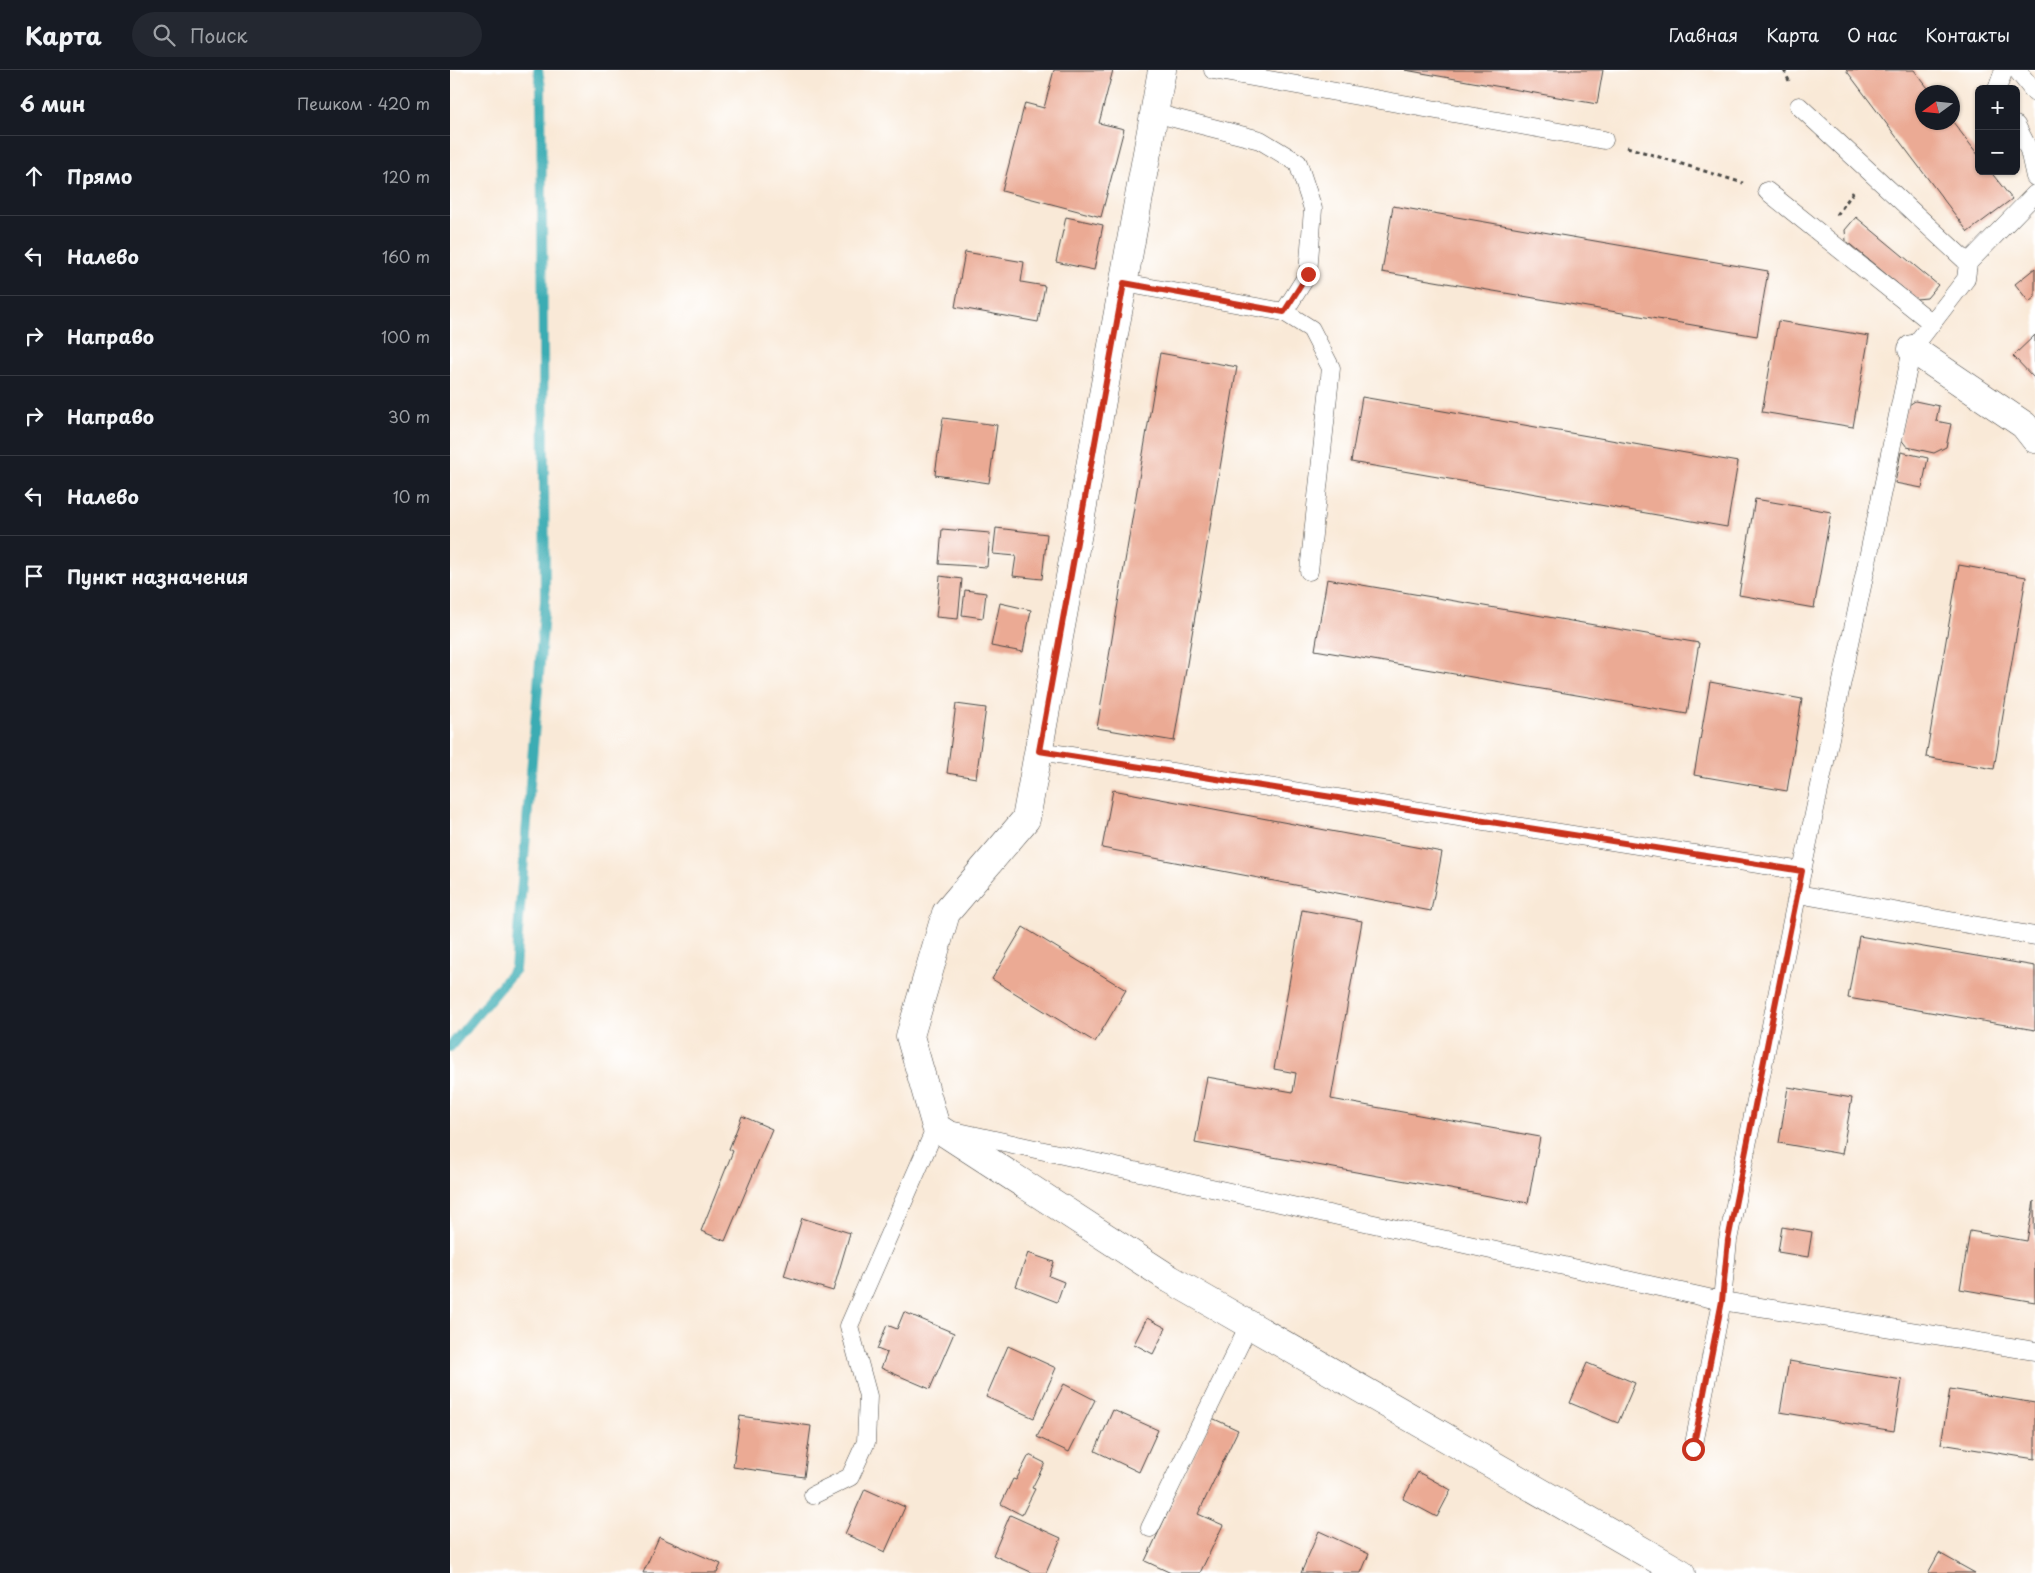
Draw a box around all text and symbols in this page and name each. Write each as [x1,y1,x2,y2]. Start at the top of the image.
search box [132,12,482,57]
text: Карта [25,17,102,53]
icon: search [150,21,178,49]
text: Поиск [190,21,248,49]
text: Главная [1669,21,1738,48]
text: Карта [1766,21,1819,48]
text: О нас [1847,21,1897,48]
text: Контакты [1925,21,2010,48]
north arrow [1915,85,1960,130]
map controls [1975,85,2020,175]
button: + [1975,85,2020,130]
text: 6 мин [20,87,86,119]
text: Пешком · 420 m [297,91,430,115]
button: − [1975,130,2020,175]
icon: ahead [20,162,48,190]
text: Прямо [67,162,132,190]
text: 120 m [383,164,430,188]
icon: left [20,242,48,270]
text: Налево [67,242,139,270]
text: 160 m [382,244,430,268]
route end [1297,263,1320,286]
icon: right [20,322,48,350]
text: Направо [67,322,154,350]
text: 100 m [381,324,430,348]
icon: right [20,402,48,430]
text: Направо [67,402,154,430]
text: 30 m [388,404,430,428]
icon: left [20,482,48,510]
text: Налево [67,482,139,510]
text: 10 m [393,484,430,508]
icon: arrive [20,562,48,590]
text: Пункт назначения [67,562,248,590]
route start [1682,1438,1705,1461]

